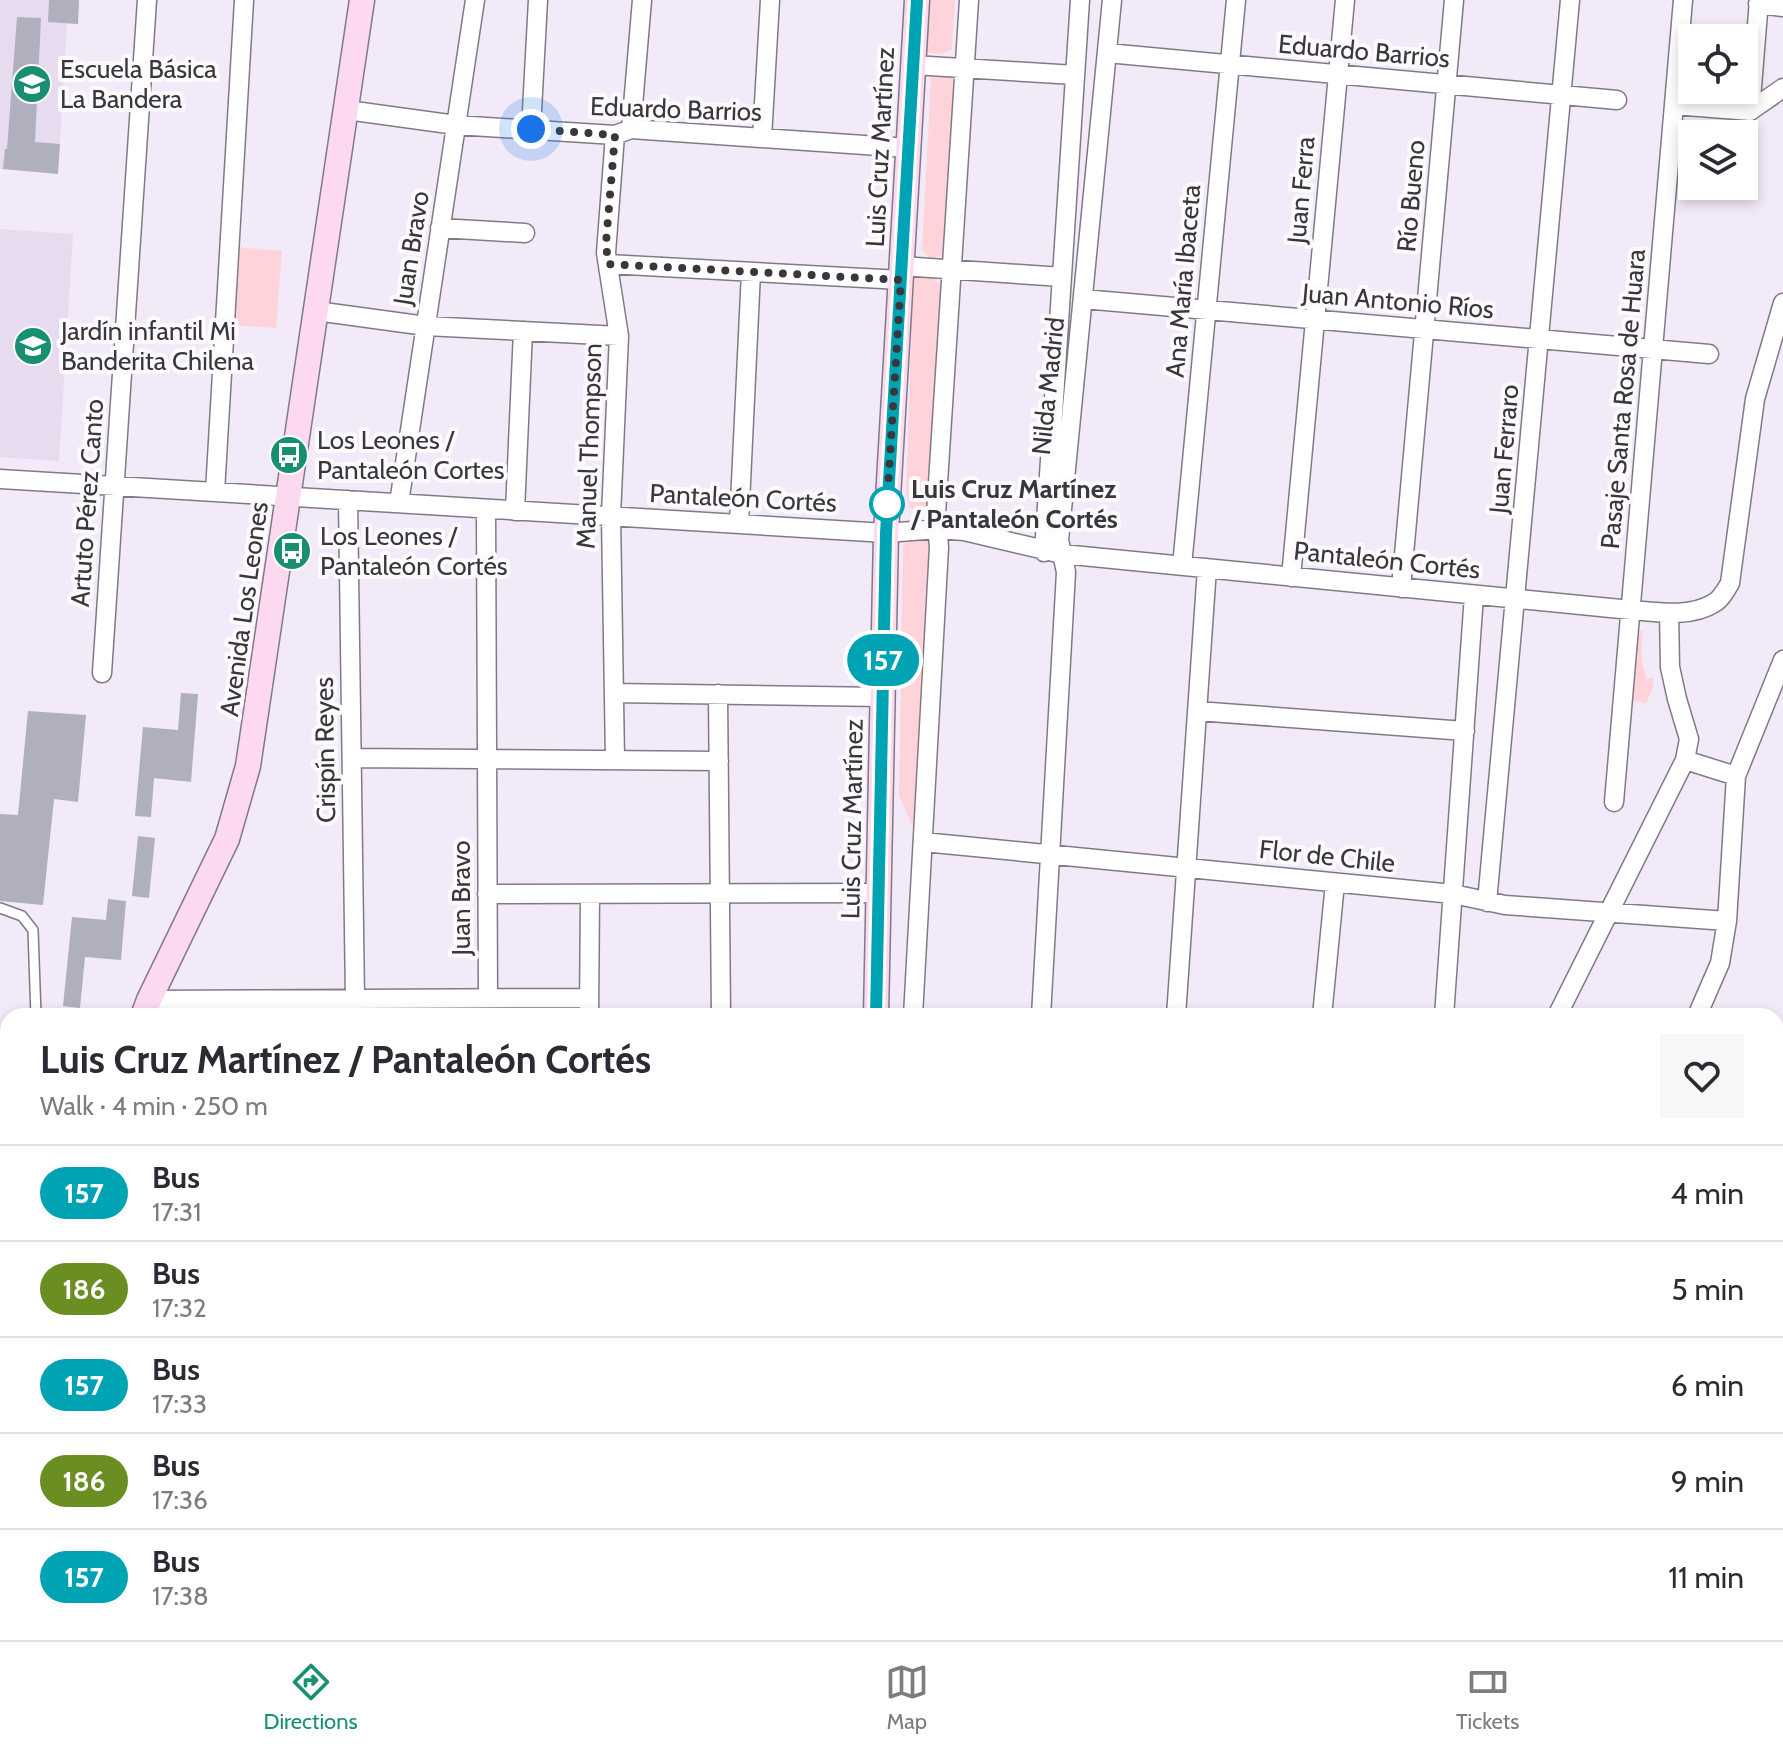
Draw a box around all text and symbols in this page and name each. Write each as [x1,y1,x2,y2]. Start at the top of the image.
map controls [1678,24,1758,200]
button: locate [1678,24,1758,104]
street label: Eduardo Barrios [1277,28,1451,74]
street label: Luis Cruz Martínez [859,46,901,248]
place label: Escuela Básica La Bandera [60,53,217,115]
school or university icon: Escuela Básica La Bandera [11,63,53,105]
street label: Eduardo Barrios [589,90,763,128]
your location [511,109,551,149]
button: layers [1678,120,1758,200]
street label: Juan Ferra [1280,135,1322,246]
street label: Río Bueno [1390,139,1432,253]
street label: Ana María Ibaceta [1159,183,1207,379]
street label: Juan Bravo [386,189,436,308]
street label: Pasaje Santa Rosa de Huara [1594,247,1652,550]
street label: Juan Antonio Ríos [1300,277,1495,325]
place label: Jardín infantil Mi Banderita Chilena [60,315,255,377]
street label: Nilda Madrid [1025,316,1071,456]
school or university icon: Jardín infantil Mi Banderita Chilena [12,325,54,367]
street label: Manuel Thompson [569,343,609,549]
street label: Juan Ferraro [1482,383,1526,516]
street label: Artuto Pérez Canto [64,398,110,608]
place label: Los Leones / Pantaleón Cortes [317,424,505,486]
bus stop icon: Los Leones / Pantaleón Cortes [268,434,310,476]
place label: Luis Cruz Martínez / Pantaleón Cortés [910,473,1118,535]
street label: Pantaleón Cortés [649,477,838,519]
marker: Luis Cruz Martínez / Pantaleón Cortés [870,487,904,521]
street label: Avenida Los Leones [213,499,275,718]
place label: Los Leones / Pantaleón Cortés [320,520,508,582]
bus stop icon: Los Leones / Pantaleón Cortés [271,530,313,572]
street label: Pantaleón Cortés [1292,534,1482,586]
line badge: 157 [837,634,929,686]
text: 157 [863,643,903,677]
street label: Crispín Reyes [308,676,342,823]
street label: Luis Cruz Martínez [834,719,870,919]
street label: Flor de Chile [1257,833,1397,879]
street label: Juan Bravo [445,840,477,957]
button: heart [1660,1034,1744,1118]
text: Luis Cruz Martínez / Pantaleón Cortés [40,1036,651,1083]
text: Walk · 4 min · 250 m [40,1090,268,1122]
text: Bus [152,1159,200,1196]
text: 4 min [1670,1175,1744,1212]
text: 157 [64,1176,104,1210]
text: 17:31 [152,1196,202,1228]
text: Bus [152,1255,200,1292]
text: 5 min [1672,1271,1744,1308]
text: 186 [63,1272,105,1306]
text: 17:32 [152,1292,207,1324]
text: Bus [152,1351,200,1388]
text: 6 min [1671,1367,1744,1404]
text: 157 [64,1368,104,1402]
text: 17:33 [152,1388,207,1420]
text: Bus [152,1447,200,1484]
text: 9 min [1671,1463,1744,1500]
text: 186 [63,1464,105,1498]
text: 17:36 [152,1484,208,1516]
text: Bus [152,1543,200,1580]
text: 11 min [1668,1559,1744,1596]
text: 157 [64,1560,104,1594]
text: 17:38 [152,1580,209,1612]
tab: Directions [264,1660,358,1735]
tab: Map [885,1660,929,1735]
tab: Tickets [1456,1660,1519,1735]

